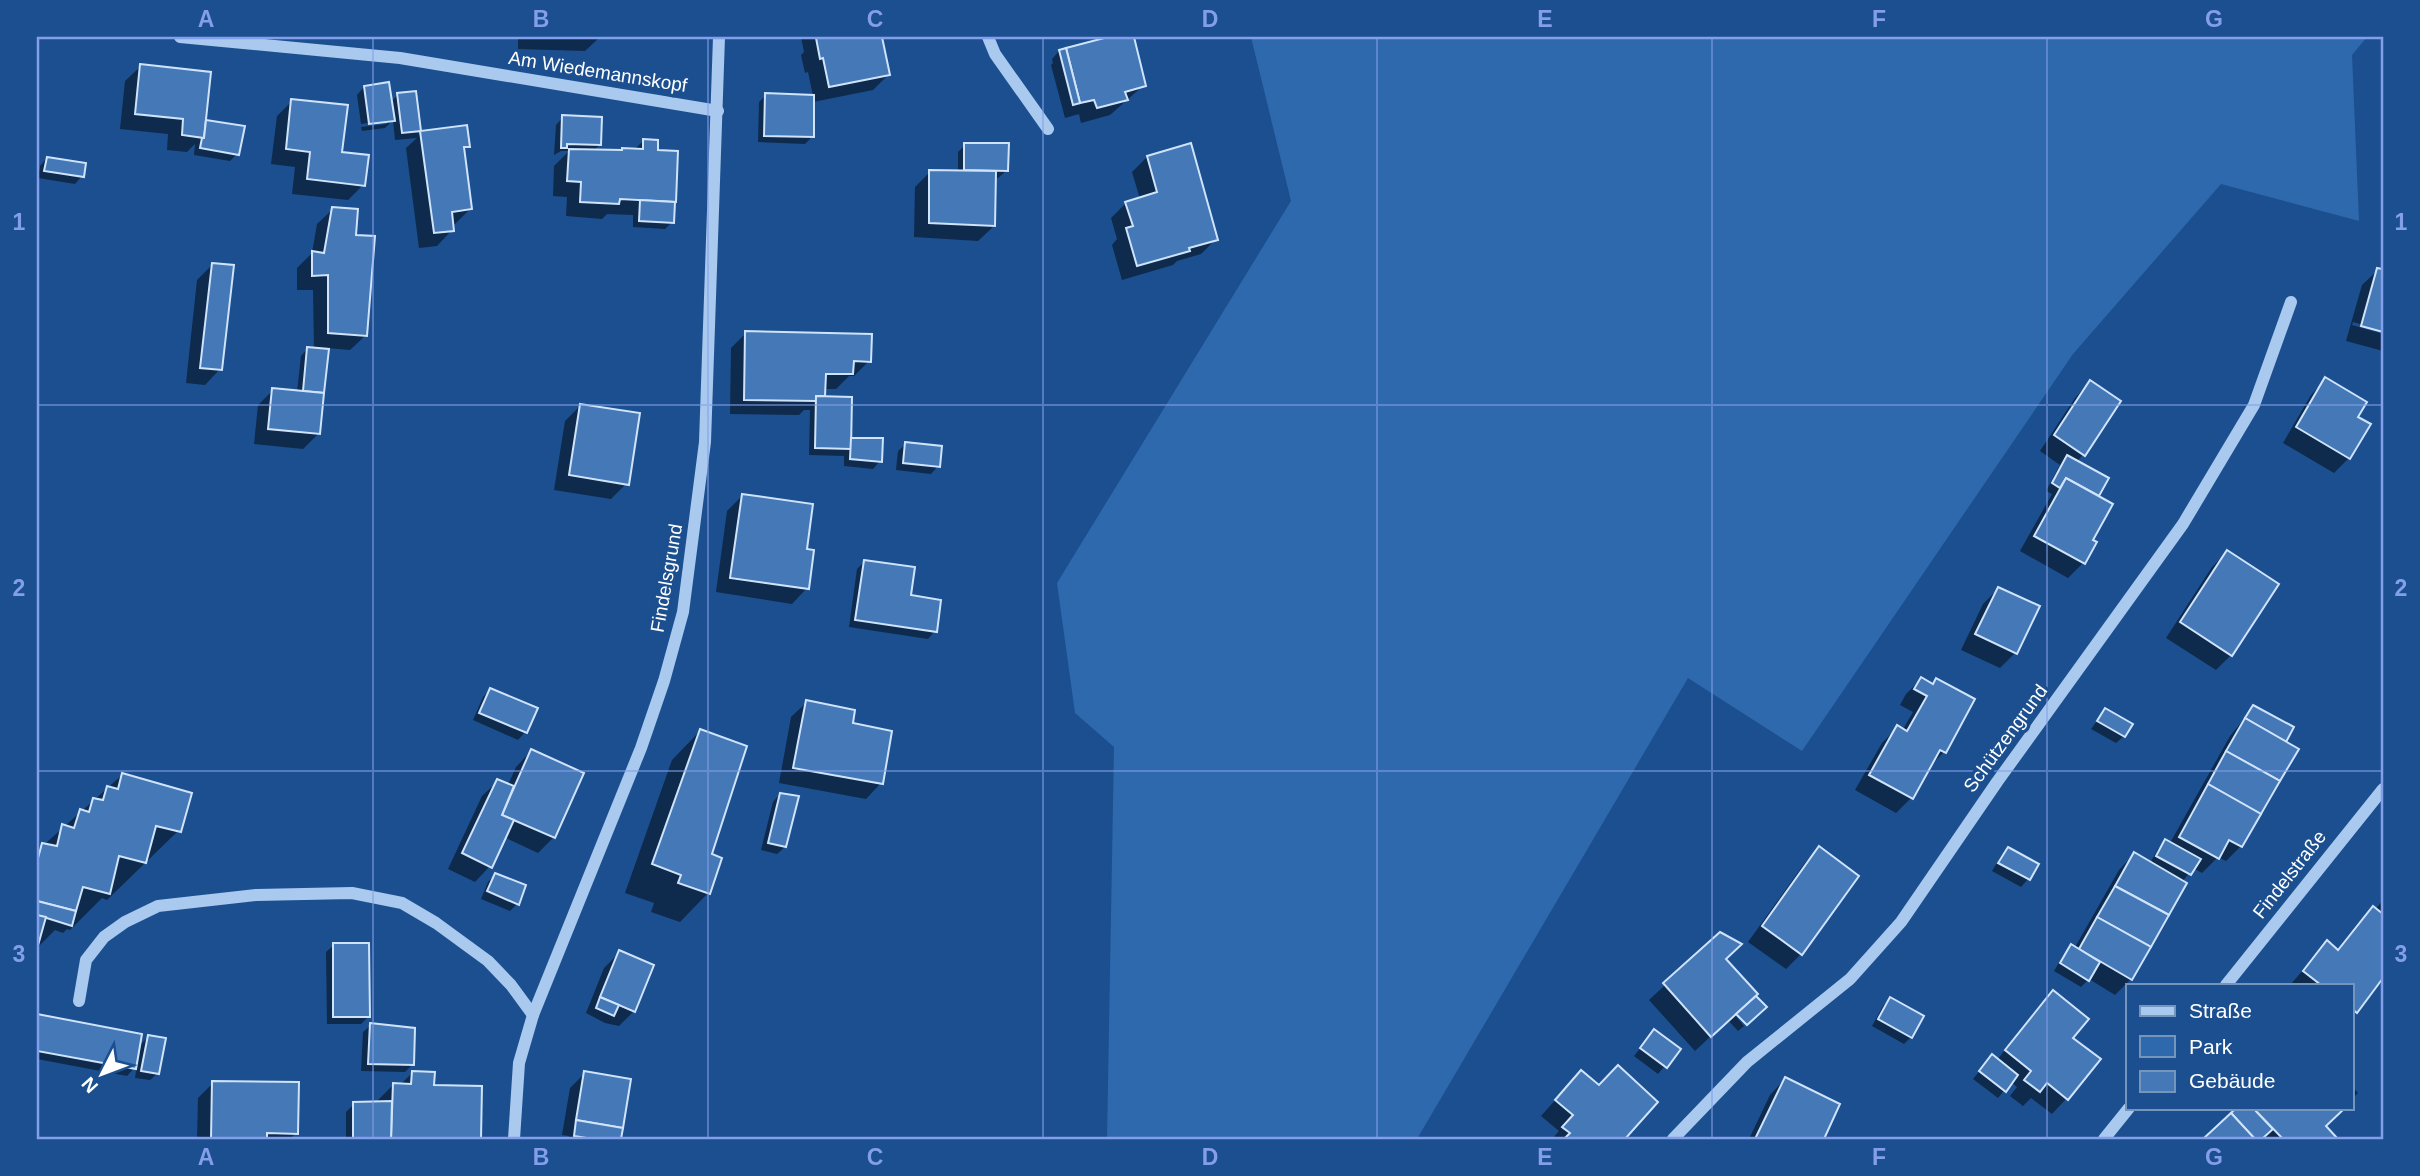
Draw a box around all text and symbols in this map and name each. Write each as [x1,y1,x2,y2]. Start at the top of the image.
text: A [198,6,214,32]
text: B [533,6,549,32]
text: C [867,6,883,32]
text: D [1202,6,1218,32]
text: E [1537,6,1553,32]
text: F [1872,6,1886,32]
text: G [2205,6,2223,32]
street label: Am Wiedemannskopf [507,47,689,96]
text: 1 [13,209,26,235]
text: 1 [2395,209,2408,235]
street label: Findelsgrund [647,522,686,634]
text: 2 [13,575,25,601]
text: 2 [2395,575,2407,601]
street label: Schützengrund [1959,680,2051,796]
street label: Findelstraße [2249,826,2330,922]
text: 3 [13,941,25,967]
text: 3 [2395,941,2407,967]
legend [2126,984,2354,1110]
text: Straße [2189,999,2252,1022]
text: Park [2189,1035,2233,1058]
north arrow [66,1040,136,1110]
text: Gebäude [2189,1069,2275,1092]
text: N [77,1073,102,1097]
text: A [198,1144,214,1170]
text: B [533,1144,549,1170]
text: C [867,1144,883,1170]
text: D [1202,1144,1218,1170]
text: E [1537,1144,1553,1170]
text: F [1872,1144,1886,1170]
text: G [2205,1144,2223,1170]

